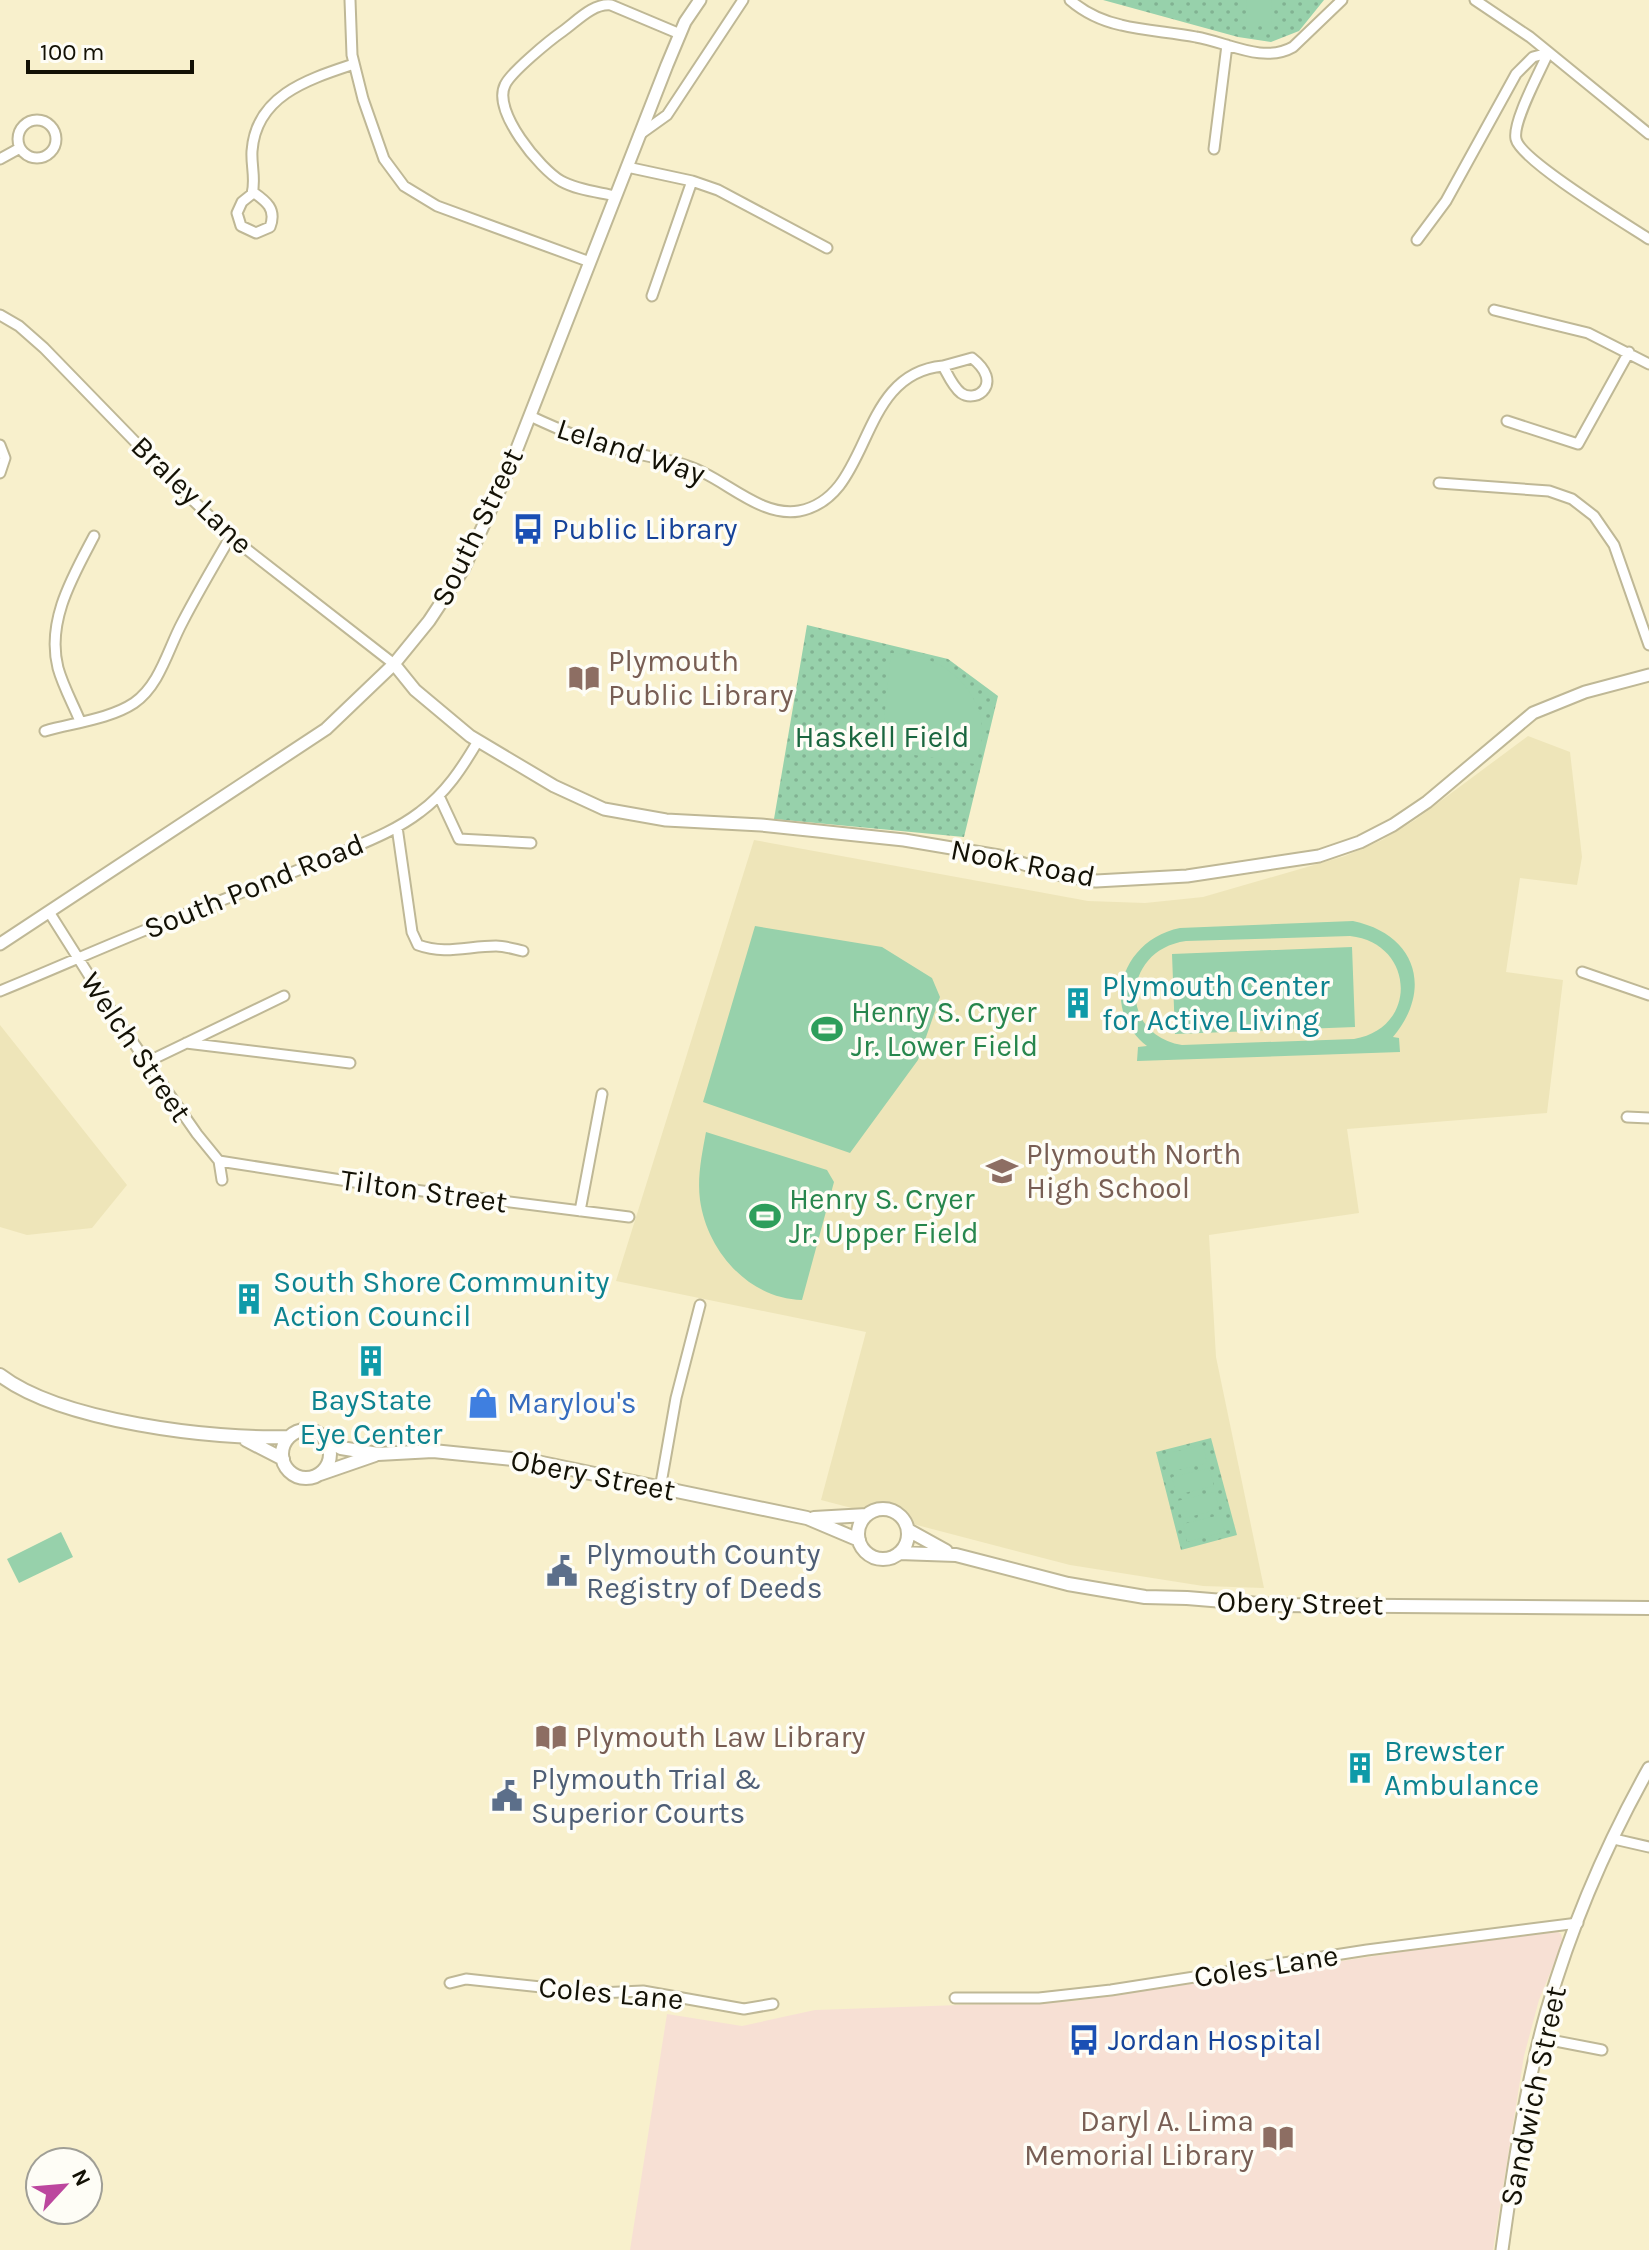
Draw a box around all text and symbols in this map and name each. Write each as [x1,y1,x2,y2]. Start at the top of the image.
scale bar [28,24,192,74]
text: 100 m [40,38,105,66]
street label: Leland Way [552,410,710,492]
street label: Braley Lane [124,428,260,562]
street label: South Street [423,442,531,612]
place label: Public Library [552,511,737,547]
bus stop icon: Public Library [511,512,545,546]
place label: Plymouth Public Library [608,643,793,713]
library icon: Plymouth Public Library [567,661,601,695]
park label: Haskell Field [795,719,969,755]
street label: South Pond Road [139,825,369,947]
street label: Nook Road [948,831,1098,895]
street label: Welch Street [73,965,199,1129]
place label: Plymouth Center for Active Living [1102,968,1330,1038]
building icon: Plymouth Center for Active Living [1061,986,1095,1020]
place label: Henry S. Cryer Jr. Lower Field [851,994,1038,1064]
sports icon: Henry S. Cryer Jr. Lower Field [810,1012,844,1046]
place label: Plymouth North High School [1026,1136,1241,1206]
school or university icon: Plymouth North High School [985,1154,1019,1188]
street label: Tilton Street [338,1162,510,1220]
place label: Henry S. Cryer Jr. Upper Field [789,1181,979,1251]
sports icon: Henry S. Cryer Jr. Upper Field [748,1199,782,1233]
place label: South Shore Community Action Council [273,1264,610,1334]
building icon: South Shore Community Action Council [232,1282,266,1316]
building icon: BayState Eye Center [354,1344,388,1378]
place label: BayState Eye Center [300,1382,443,1452]
place label: Marylou's [507,1385,637,1421]
shop icon: Marylou's [466,1386,500,1420]
street label: Obery Street [508,1441,678,1509]
place label: Plymouth County Registry of Deeds [586,1536,823,1606]
public building icon: Plymouth County Registry of Deeds [545,1554,579,1588]
street label: Obery Street [1216,1584,1384,1622]
place label: Plymouth Law Library [575,1719,865,1755]
library icon: Plymouth Law Library [534,1720,568,1754]
place label: Brewster Ambulance [1384,1733,1539,1803]
building icon: Brewster Ambulance [1343,1751,1377,1785]
place label: Plymouth Trial & Superior Courts [531,1761,761,1831]
public building icon: Plymouth Trial & Superior Courts [490,1779,524,1813]
street label: Coles Lane [1191,1937,1341,1995]
street label: Coles Lane [537,1969,685,2017]
street label: Sandwich Street [1492,1983,1574,2209]
place label: Jordan Hospital [1108,2022,1322,2058]
bus stop icon: Jordan Hospital [1067,2023,1101,2057]
place label: Daryl A. Lima Memorial Library [1024,2103,1254,2173]
library icon: Daryl A. Lima Memorial Library [1261,2121,1295,2155]
north arrow [24,2146,104,2226]
text: N [66,2165,96,2190]

